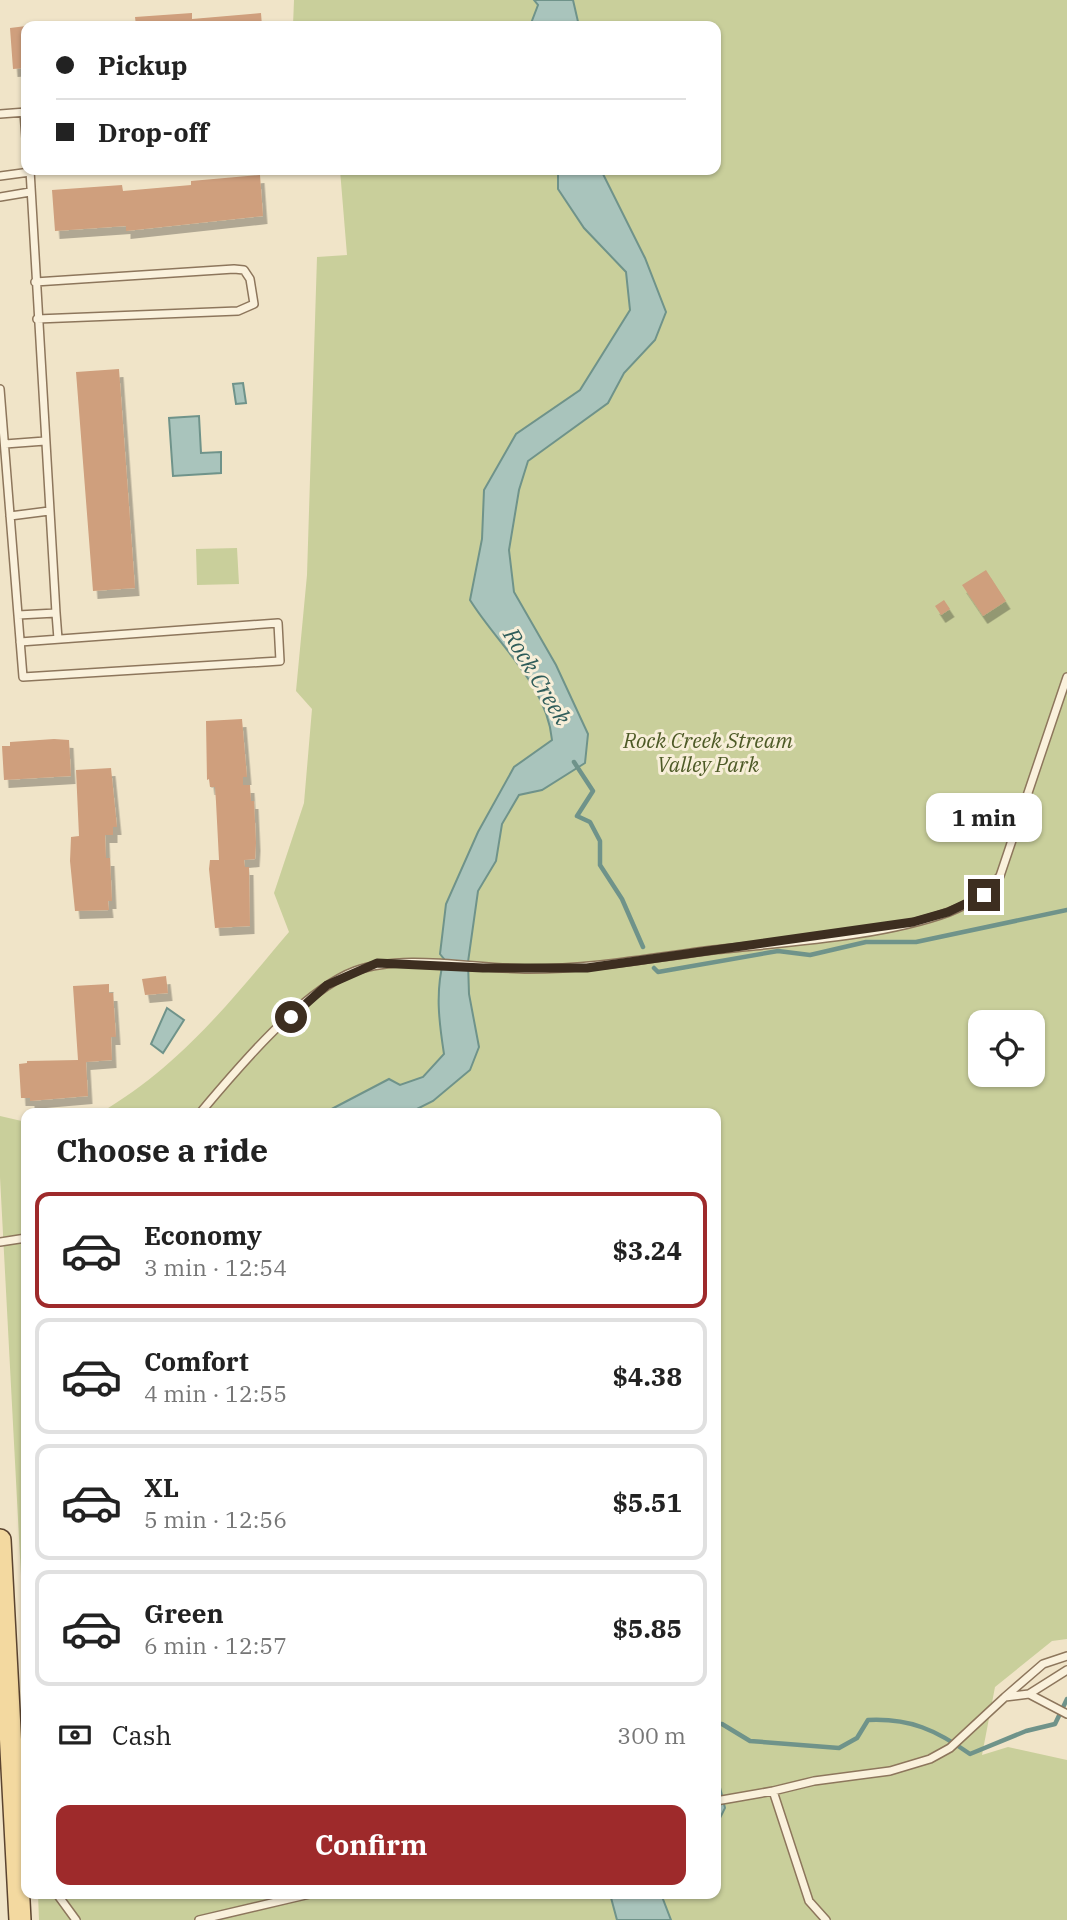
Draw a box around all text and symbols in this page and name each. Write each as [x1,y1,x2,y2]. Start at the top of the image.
text: Pickup [98,48,188,82]
text: Drop-off [98,115,209,149]
water label: Rock Creek [497,621,579,731]
park label: Rock Creek Stream Valley Park [622,726,793,778]
callout: 1 min [926,794,1042,842]
text: 1 min [952,802,1016,832]
route end [968,879,1000,911]
route start [275,1001,307,1033]
map controls [968,1010,1045,1087]
button: locate [968,1010,1045,1087]
text: Choose a ride [56,1129,268,1171]
text: Economy [144,1218,262,1252]
icon: car [60,1219,123,1282]
text: $3.24 [612,1233,682,1267]
text: 3 min · 12:54 [144,1252,287,1282]
text: Comfort [144,1344,249,1378]
icon: car [60,1345,123,1408]
text: $4.38 [612,1359,682,1393]
text: 4 min · 12:55 [144,1378,287,1408]
text: XL [144,1470,179,1504]
icon: car [60,1471,123,1534]
text: $5.51 [612,1485,682,1519]
text: 5 min · 12:56 [144,1504,287,1534]
text: Green [144,1596,224,1630]
icon: car [60,1597,123,1660]
text: $5.85 [612,1611,682,1645]
text: 6 min · 12:57 [144,1630,287,1660]
icon: cash [56,1716,94,1754]
text: Cash [112,1718,172,1752]
text: 300 m [617,1720,686,1750]
button: Confirm [56,1805,686,1885]

